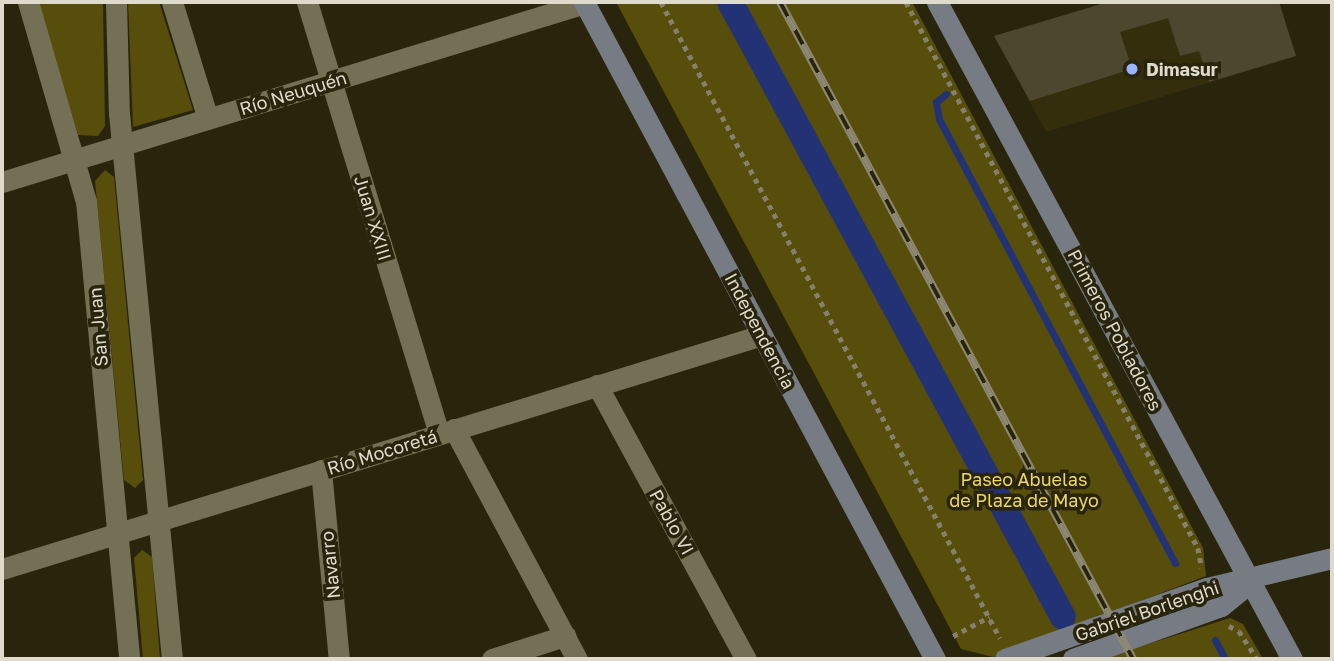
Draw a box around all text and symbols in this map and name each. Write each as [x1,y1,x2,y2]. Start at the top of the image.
place label: Dimasur [1146,58,1218,80]
marker: Dimasur [1124,61,1140,77]
street label: Río Neuquén [237,66,349,120]
street label: Juan XXIII [350,173,396,263]
street label: Primeros Pobladores [1063,246,1167,414]
street label: Independencia [720,269,800,393]
street label: San Juan [84,287,112,367]
street label: Río Mocoretá [324,425,440,479]
park label: Paseo Abuelas de Plaza de Mayo [949,469,1099,512]
street label: Pablo VI [645,486,699,558]
street label: Navarro [316,530,344,600]
street label: Gabriel Borlenghi [1072,576,1222,646]

